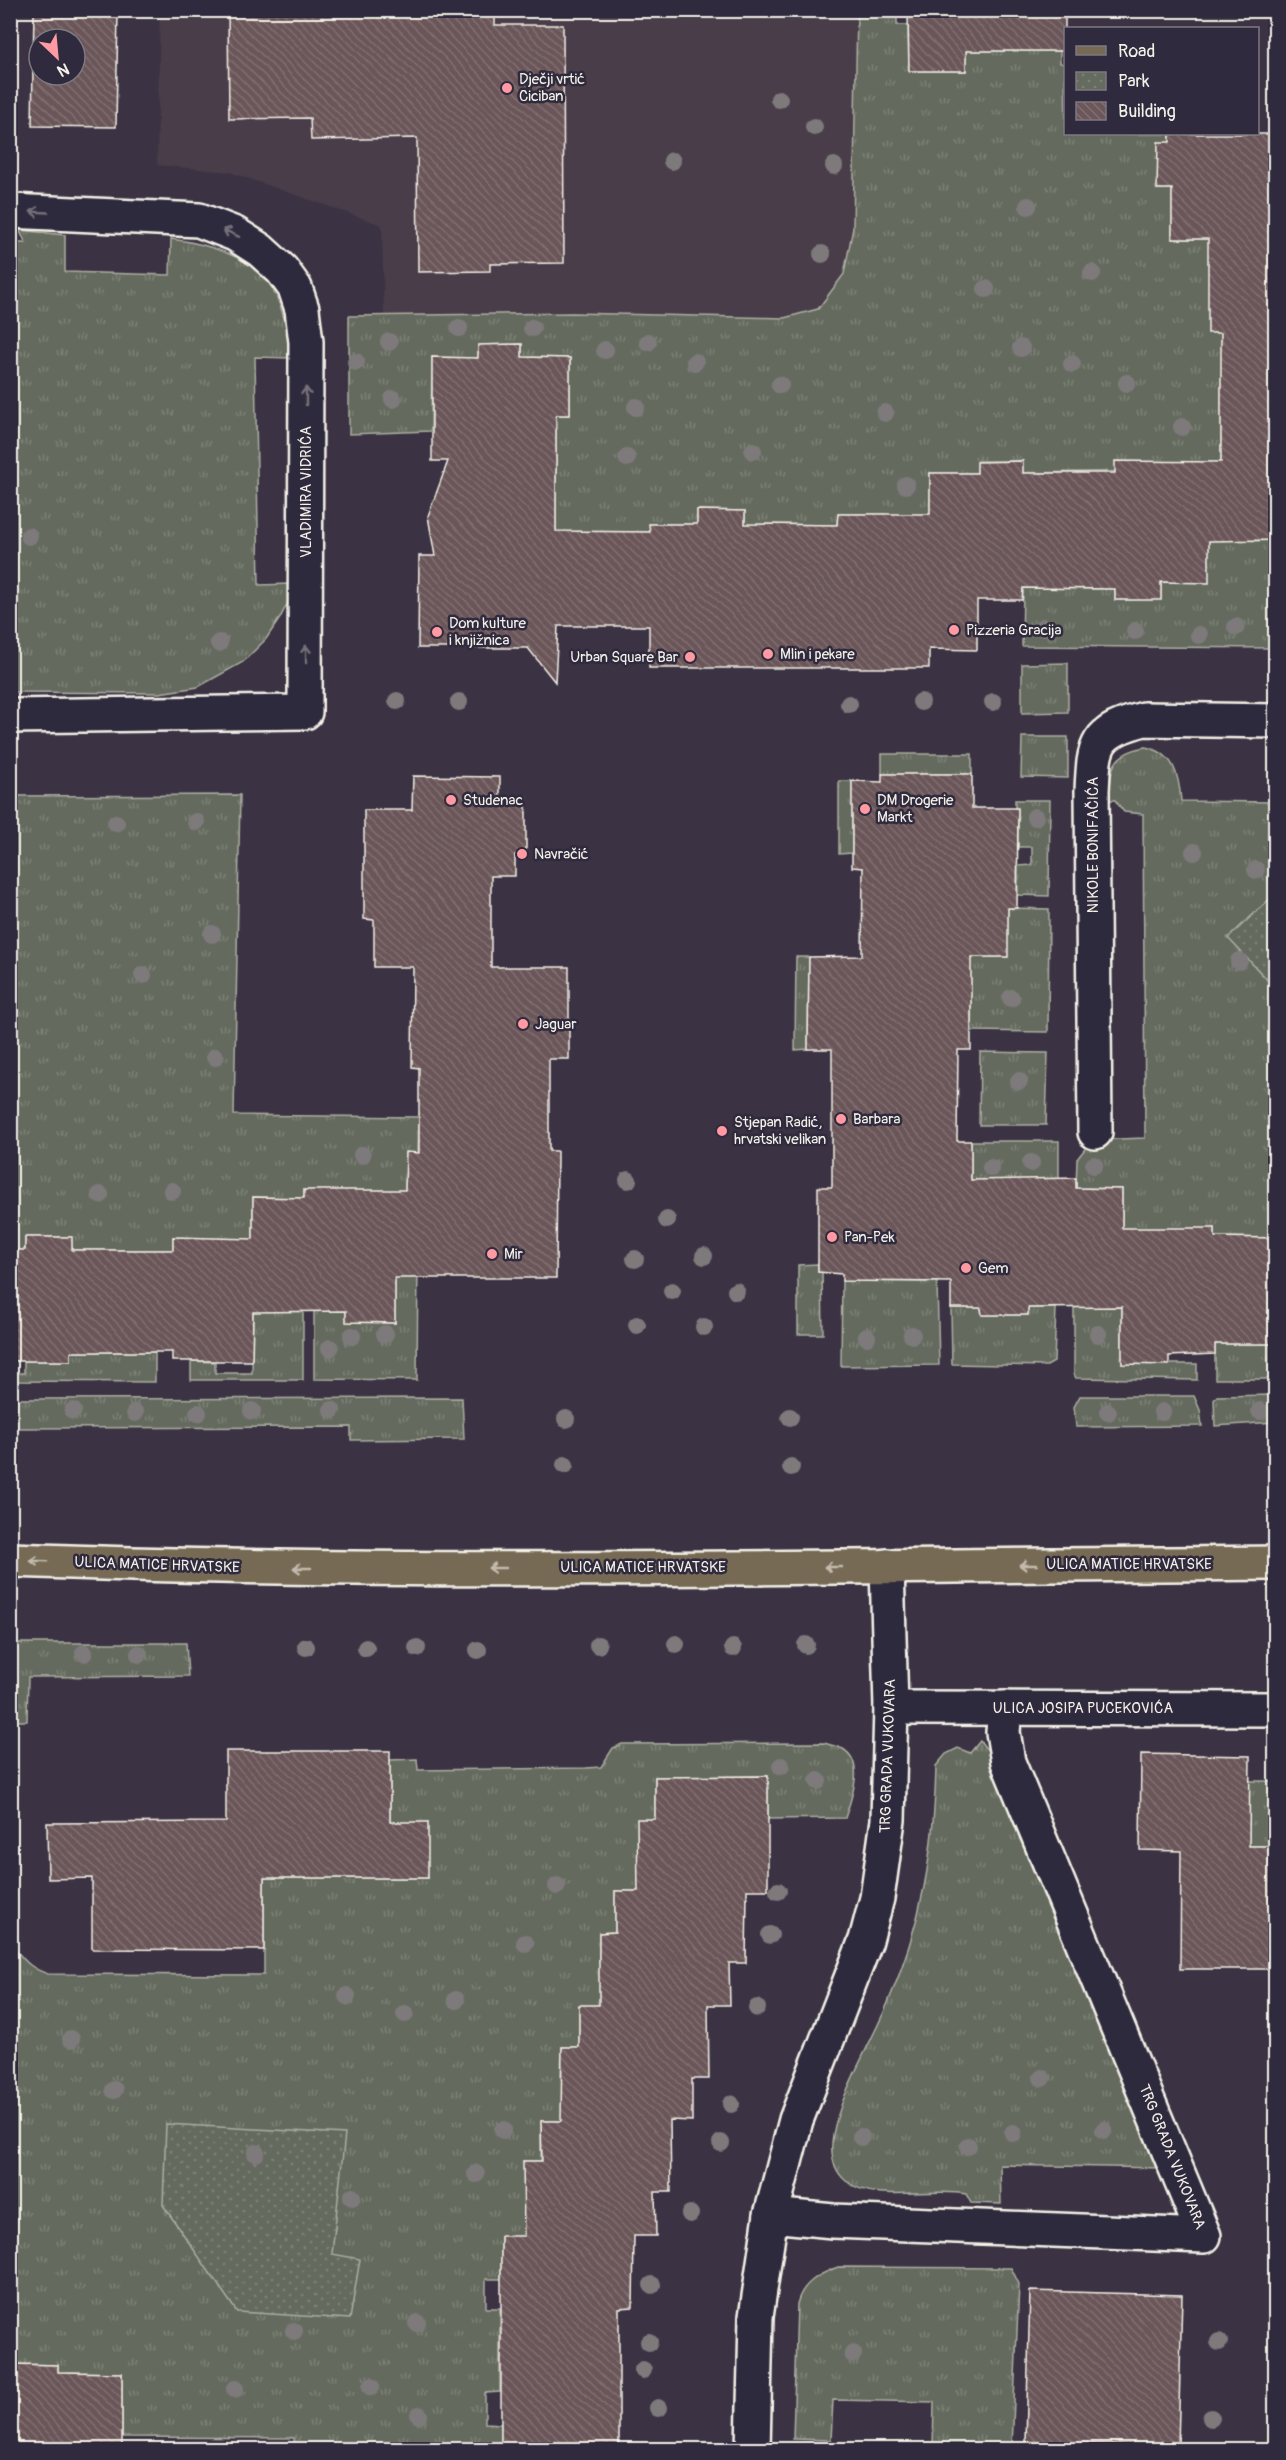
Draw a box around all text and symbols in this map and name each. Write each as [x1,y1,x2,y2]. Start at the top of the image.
north arrow [27,27,87,87]
legend [1064,27,1259,135]
text: Road [1118,40,1155,63]
text: N [54,58,72,81]
place label: Dječji vrtić Ciciban [519,70,585,106]
text: Park [1118,70,1150,93]
marker: Dječji vrtić Ciciban [500,81,514,95]
text: Building [1118,100,1176,123]
one-way arrow [29,207,49,218]
one-way arrow [222,227,240,238]
one-way arrow [300,386,312,406]
street label: VLADIMIRA VIDRIĆA [297,426,316,558]
place label: Dom kulture i knjižnica [449,614,527,650]
place label: Pizzeria Gracija [966,621,1062,640]
marker: Pizzeria Gracija [947,623,961,637]
marker: Dom kulture i knjižnica [430,625,444,639]
one-way arrow [300,644,312,664]
place label: Mlin i pekare [780,645,855,664]
marker: Mlin i pekare [761,647,775,661]
place label: Urban Square Bar [570,648,679,667]
marker: Urban Square Bar [683,650,697,664]
street label: NIKOLE BONIFAČIĆA [1084,777,1103,913]
place label: Studenac [463,791,523,810]
place label: DM Drogerie Markt [877,791,954,827]
marker: Studenac [444,793,458,807]
marker: DM Drogerie Markt [858,802,872,816]
place label: Navračić [534,845,589,864]
marker: Navračić [515,847,529,861]
place label: Jaguar [535,1015,577,1034]
marker: Jaguar [516,1017,530,1031]
place label: Barbara [853,1110,901,1129]
marker: Barbara [834,1112,848,1126]
place label: Stjepan Radić, hrvatski velikan [734,1113,826,1149]
marker: Stjepan Radić, hrvatski velikan [715,1124,729,1138]
place label: Pan-Pek [844,1228,895,1247]
marker: Pan-Pek [825,1230,839,1244]
place label: Mir [504,1245,523,1264]
marker: Mir [485,1247,499,1261]
place label: Gem [978,1259,1009,1278]
marker: Gem [959,1261,973,1275]
street label: ULICA MATICE HRVATSKE [74,1553,240,1577]
street label: ULICA MATICE HRVATSKE [1046,1555,1212,1574]
one-way arrow [29,1556,49,1567]
street label: ULICA MATICE HRVATSKE [560,1558,726,1577]
one-way arrow [1019,1559,1039,1571]
one-way arrow [824,1561,844,1573]
one-way arrow [293,1562,313,1574]
one-way arrow [488,1562,508,1574]
street label: TRG GRADA VUKOVARA [876,1678,900,1834]
street label: ULICA JOSIPA PUCEKOVIĆA [993,1699,1173,1718]
street label: TRG GRADA VUKOVARA [1134,2082,1210,2232]

